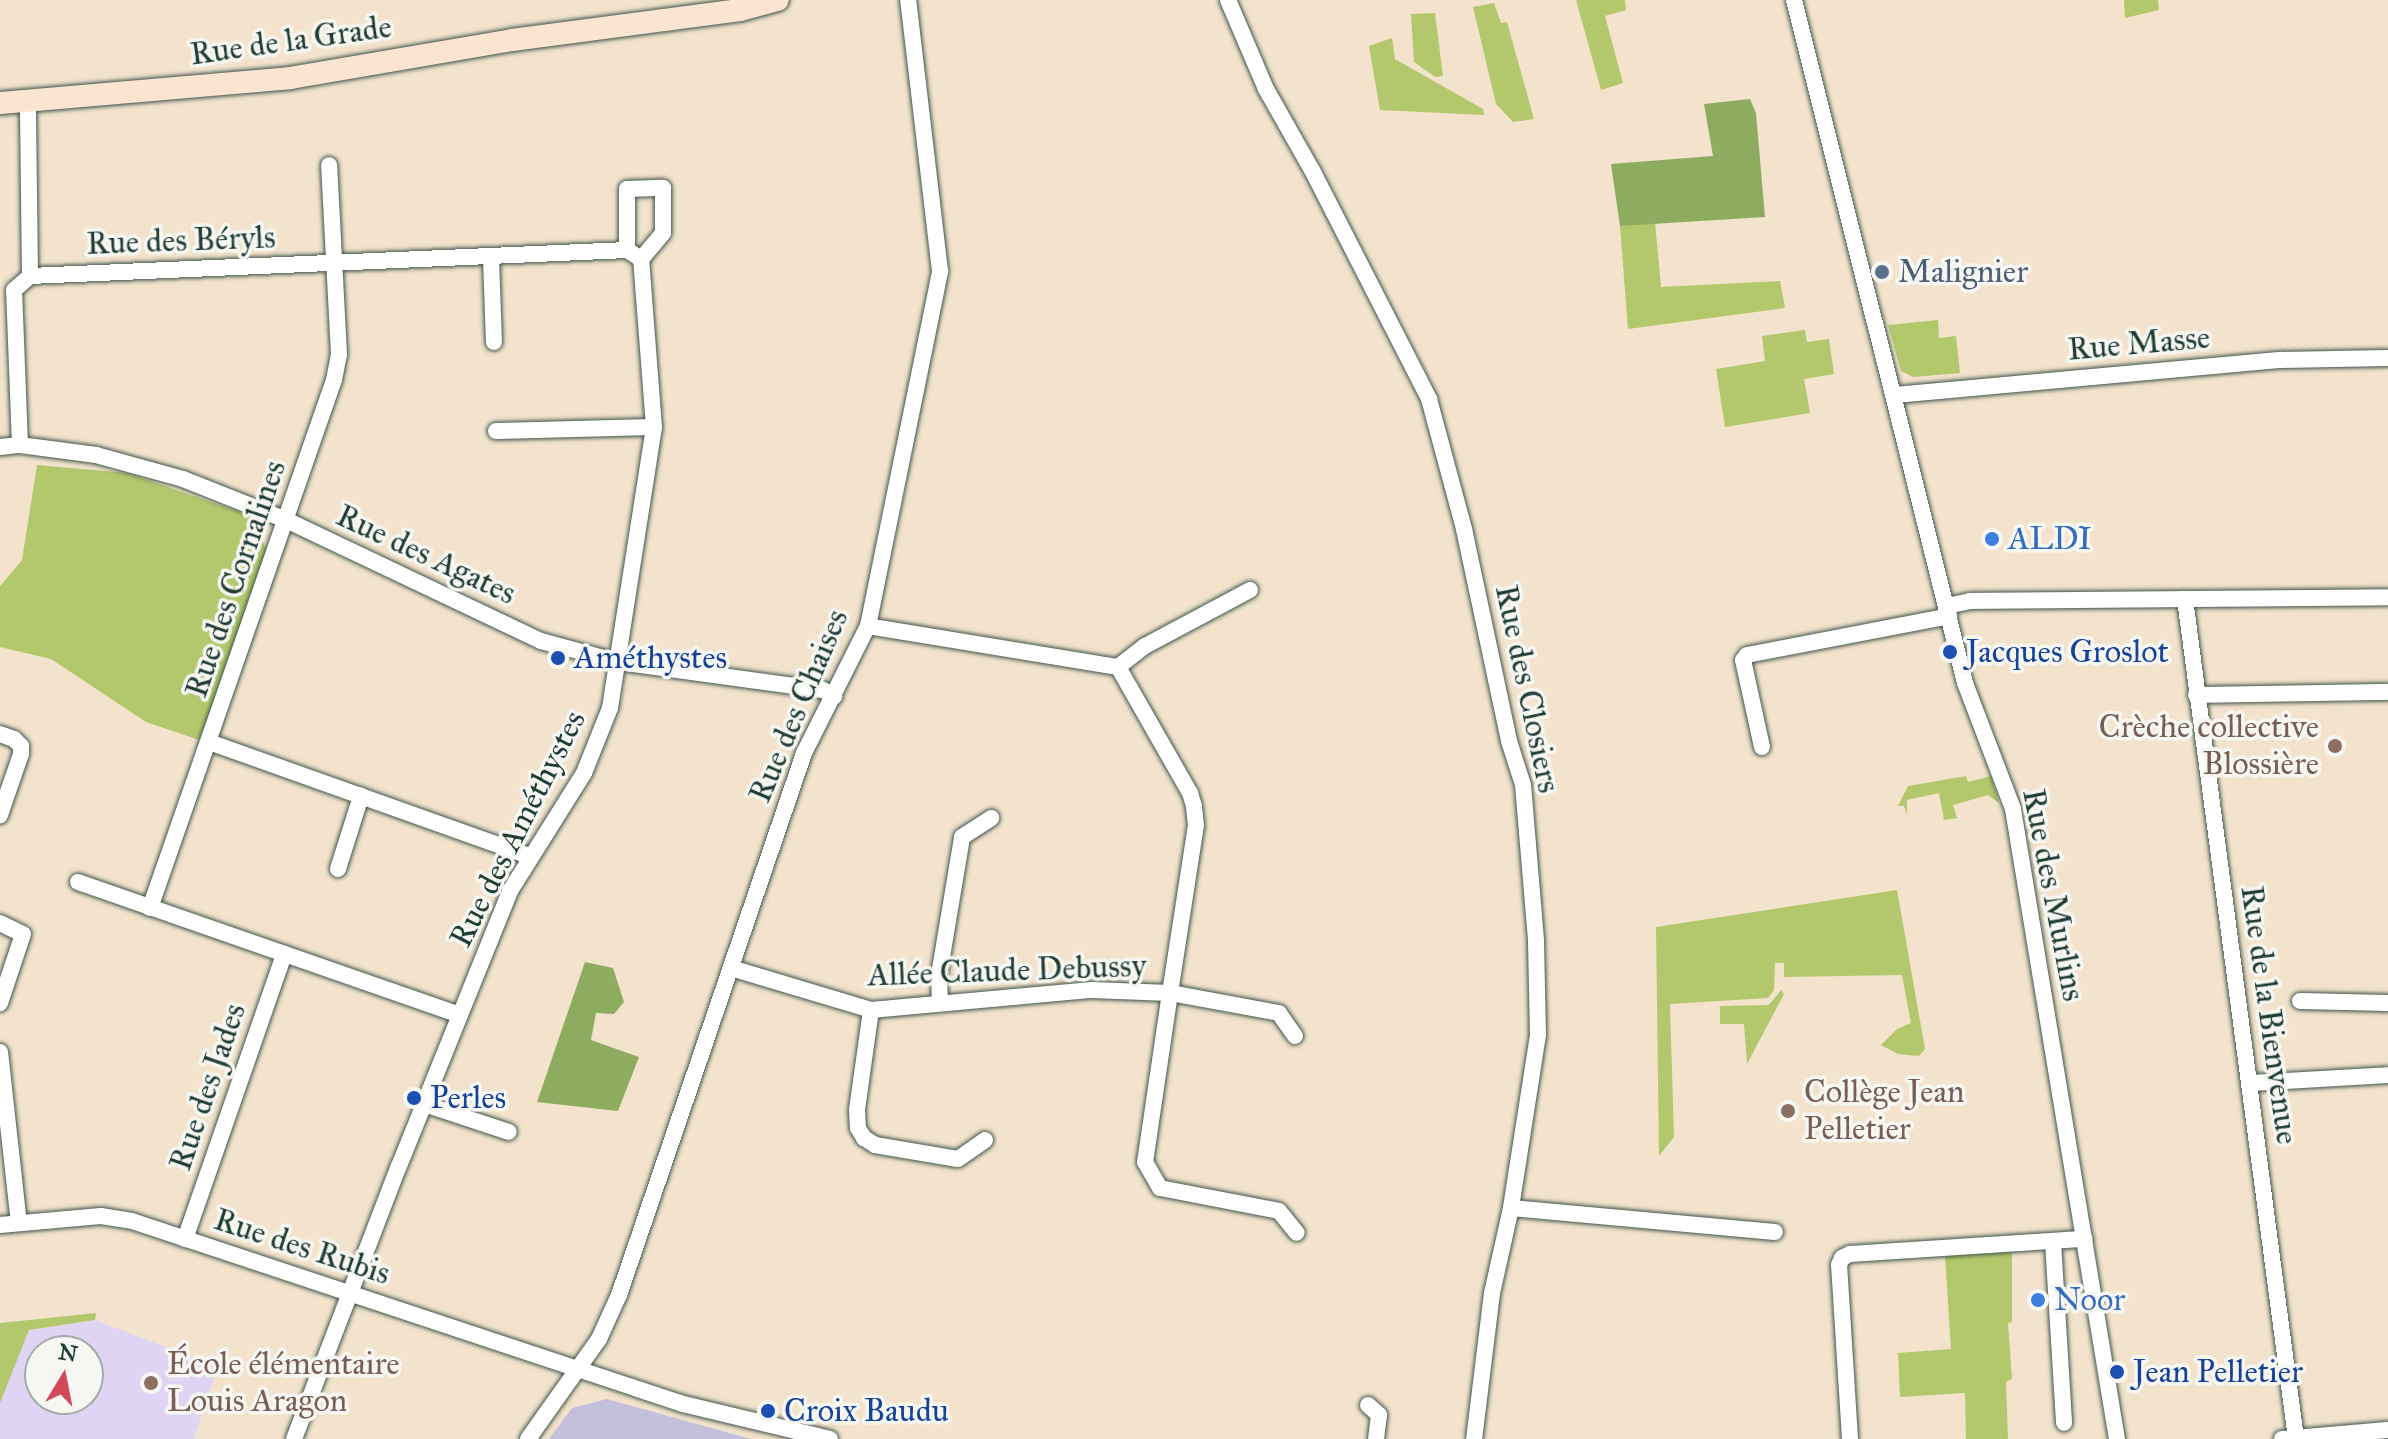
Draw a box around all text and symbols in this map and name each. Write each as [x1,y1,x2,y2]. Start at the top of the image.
street label: Rue de la Grade [188,8,394,74]
street label: Rue des Béryls [86,219,276,263]
place label: Malignier [1898,253,2028,291]
marker: Malignier [1873,263,1891,281]
street label: Rue Masse [2066,319,2212,369]
street label: Rue des Cornalines [177,455,295,703]
street label: Rue des Agates [330,497,522,613]
place label: ALDI [2008,520,2092,558]
marker: ALDI [1983,530,2001,548]
street label: Rue des Closiers [1486,582,1568,796]
street label: Rue des Chaises [741,604,857,808]
place label: Jacques Groslot [1966,633,2169,671]
place label: Améthystes [574,639,727,677]
marker: Jacques Groslot [1941,643,1959,661]
marker: Améthystes [549,649,567,667]
street label: Rue des Améthystes [442,704,594,954]
place label: Crèche collective Blossière [2099,709,2319,784]
marker: Crèche collective Blossière [2326,737,2344,755]
street label: Rue des Murlins [2014,786,2092,1004]
street label: Rue de la Bienvenue [2232,883,2306,1147]
street label: Allée Claude Debussy [867,947,1147,995]
street label: Rue des Jades [161,998,255,1176]
place label: Collège Jean Pelletier [1804,1074,1964,1149]
place label: Perles [430,1079,506,1117]
marker: Perles [405,1089,423,1107]
marker: Collège Jean Pelletier [1779,1102,1797,1120]
street label: Rue des Rubis [209,1201,395,1293]
place label: Noor [2054,1281,2125,1319]
marker: Noor [2029,1291,2047,1309]
north arrow [24,1335,104,1415]
text: N [56,1338,79,1368]
place label: École élémentaire Louis Aragon [167,1346,400,1421]
place label: Jean Pelletier [2133,1353,2303,1391]
marker: Jean Pelletier [2108,1363,2126,1381]
marker: École élémentaire Louis Aragon [142,1374,160,1392]
place label: Croix Baudu [784,1392,949,1430]
marker: Croix Baudu [759,1402,777,1420]

